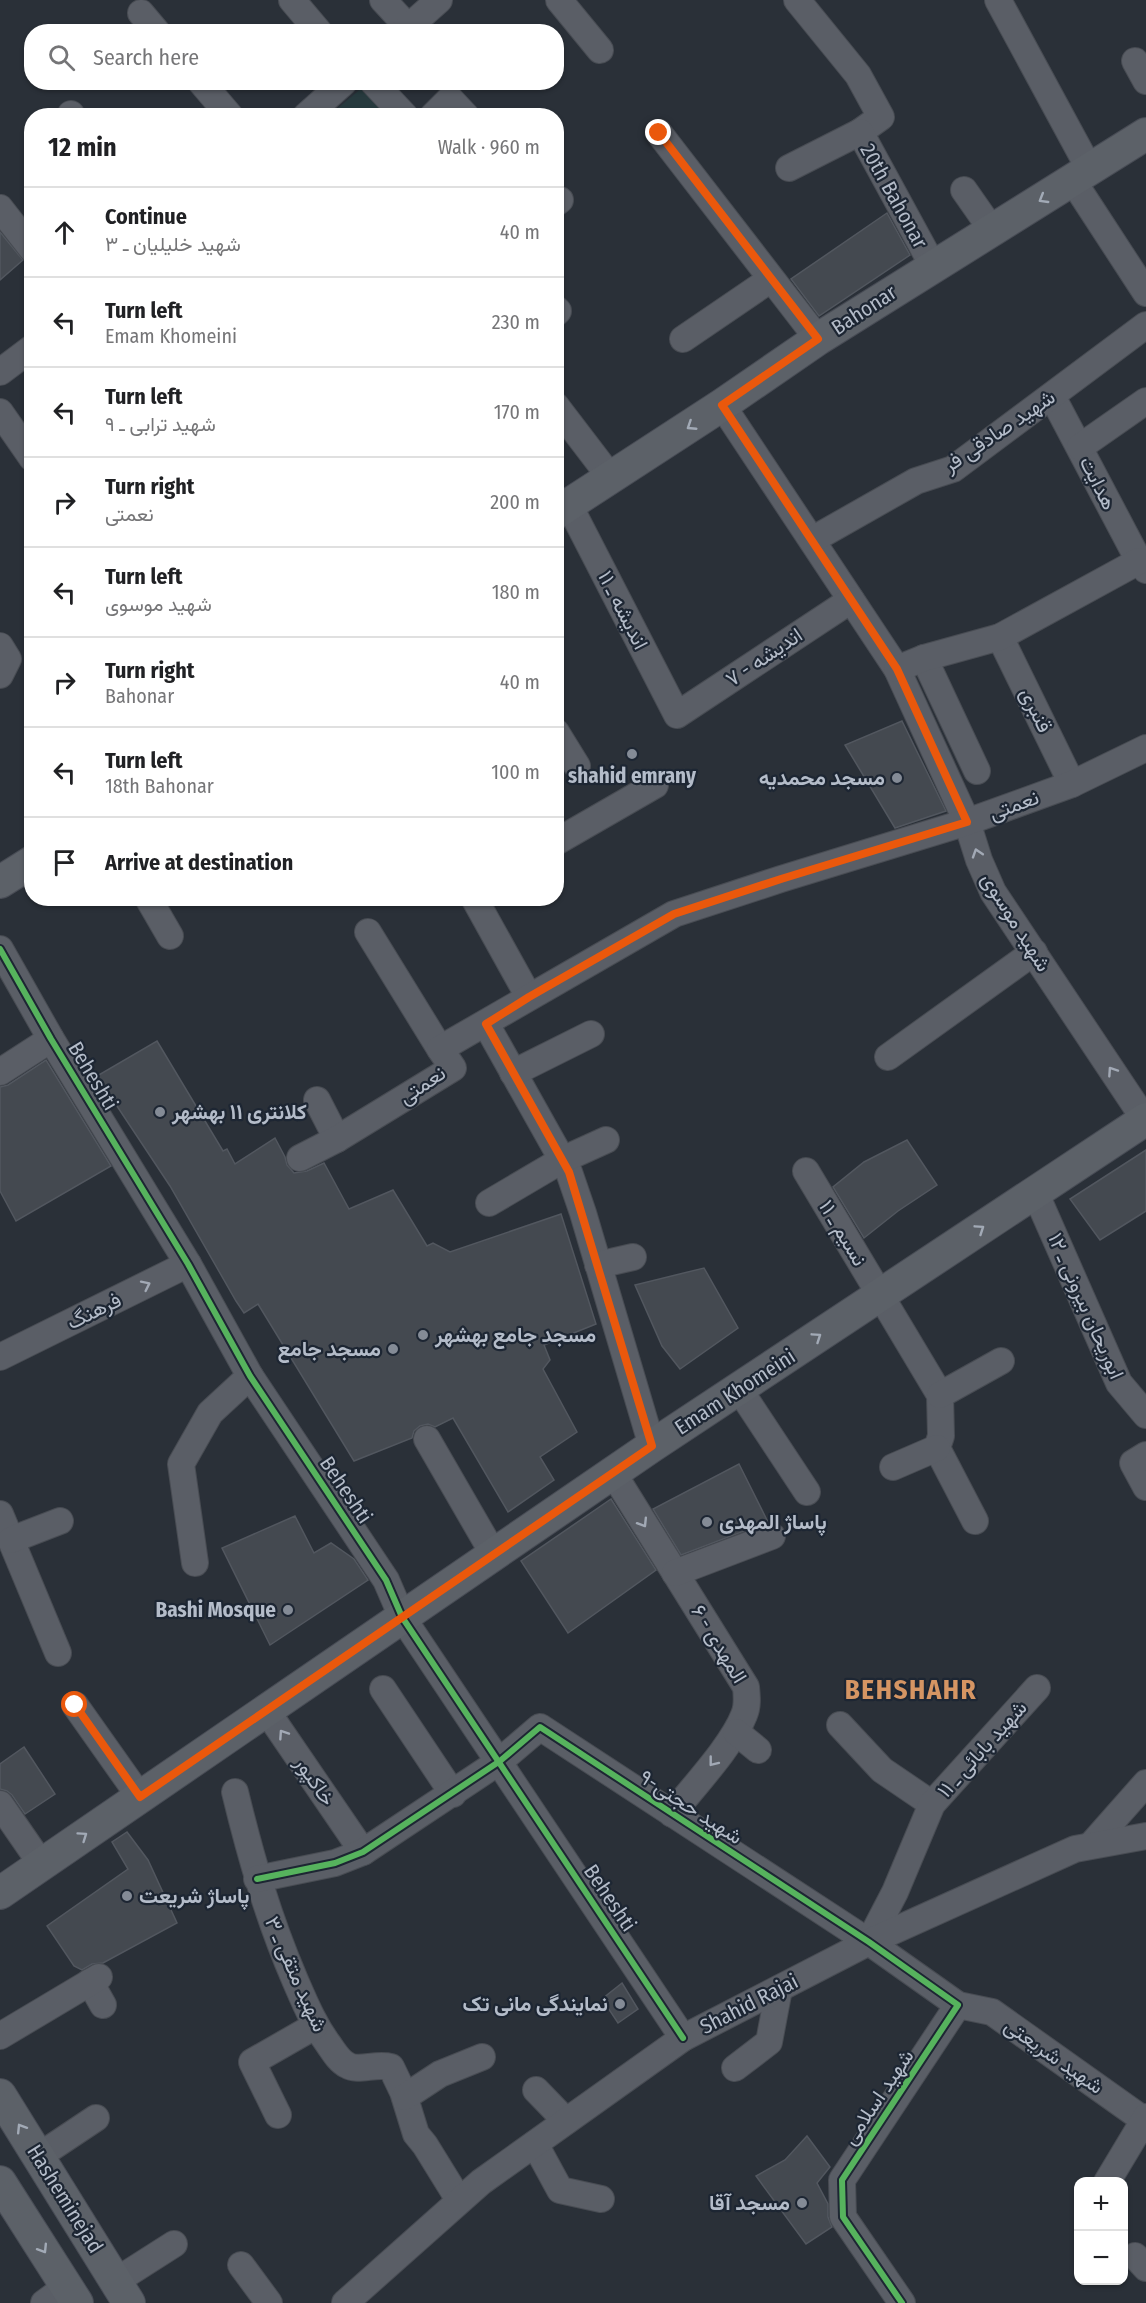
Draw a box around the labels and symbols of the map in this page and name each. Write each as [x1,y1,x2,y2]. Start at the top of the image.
route end [645,119,671,145]
street label: 20th Bahonar [855,139,934,253]
one-way arrow [1039,192,1049,203]
street label: Bahonar [826,279,902,341]
street label: شهید صادقی فر [937,384,1060,479]
one-way arrow [687,419,698,430]
street label: هدایت [1074,452,1122,514]
street label: اندیشه ـ ۱۱ [592,566,654,654]
street label: اندیشه - ۷ [721,622,807,692]
street label: قنبری [1014,683,1058,737]
marker: shahid emrany [625,747,639,761]
place label: shahid emrany [568,763,697,789]
place label: مسجد محمدیه [759,765,885,791]
marker: مسجد محمدیه [890,771,904,785]
street label: نعمتی [985,784,1043,826]
one-way arrow [972,848,984,859]
street label: شهید موسوی [975,868,1057,976]
street label: Beheshti [62,1037,124,1115]
street label: نعمتی [394,1060,450,1110]
one-way arrow [1108,1067,1120,1077]
place label: کلانتری ۱۱ بهشهر [171,1099,307,1125]
marker: کلانتری ۱۱ بهشهر [153,1105,167,1119]
street label: نسیم ـ ۱۱ [812,1195,873,1271]
one-way arrow [973,1225,984,1236]
street label: ابوریحان بیرونی ـ ۱۲ [1042,1229,1130,1383]
one-way arrow [140,1280,151,1292]
street label: فرهنگ [62,1287,126,1335]
place label: مسجد جامع بهشهر [434,1322,596,1349]
marker: مسجد جامع بهشهر [416,1328,430,1342]
one-way arrow [810,1333,821,1344]
place label: مسجد جامع [278,1336,381,1363]
marker: مسجد جامع [386,1342,400,1356]
street label: Emam Khomeini [670,1343,800,1441]
street label: Beheshti [314,1451,378,1529]
place label: پاساژ المهدی [719,1509,827,1536]
marker: پاساژ المهدی [700,1515,714,1529]
one-way arrow [636,1516,647,1527]
place label: Bashi Mosque [155,1597,276,1623]
street label: المهدی - ۶ [685,1600,753,1688]
marker: Bashi Mosque [281,1603,295,1617]
district label: BEHSHAHR [845,1674,977,1706]
route start [61,1691,87,1717]
street label: شهید بابائی ـ ۱۱ [932,1695,1032,1803]
one-way arrow [279,1730,290,1741]
street label: خاکپور [288,1750,341,1811]
one-way arrow [709,1755,720,1766]
street label: شهید حجتی-۹ [634,1764,748,1850]
one-way arrow [76,1832,87,1843]
street label: Beheshti [578,1859,642,1937]
place label: پاساژ شریعت [139,1883,250,1910]
marker: پاساژ شریعت [120,1889,134,1903]
street label: شهید متقی ـ ۳ [259,1912,333,2036]
street label: Shahid Rajai [696,1968,802,2040]
place label: نمایندگی مانی تک [463,1991,608,2017]
marker: نمایندگی مانی تک [613,1997,627,2011]
street label: شهید شریعتی [999,2012,1109,2100]
street label: شهید اسلامی [836,2044,920,2150]
one-way arrow [17,2124,28,2135]
street label: Hasheminejad [21,2140,109,2258]
place label: مسجد آقا [709,2190,790,2216]
marker: مسجد آقا [795,2196,809,2210]
one-way arrow [35,2243,47,2253]

